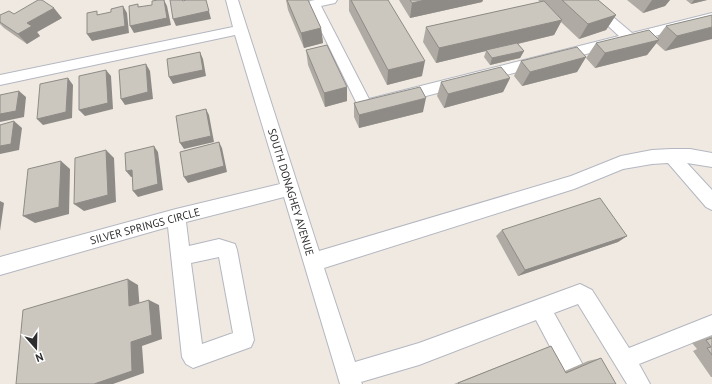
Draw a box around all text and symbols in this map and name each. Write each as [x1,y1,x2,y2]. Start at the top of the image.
street label: SOUTH DONAGHEY AVENUE [265,127,317,257]
street label: SILVER SPRINGS CIRCLE [88,205,202,247]
north arrow [16,328,56,368]
text: N [34,350,45,365]

